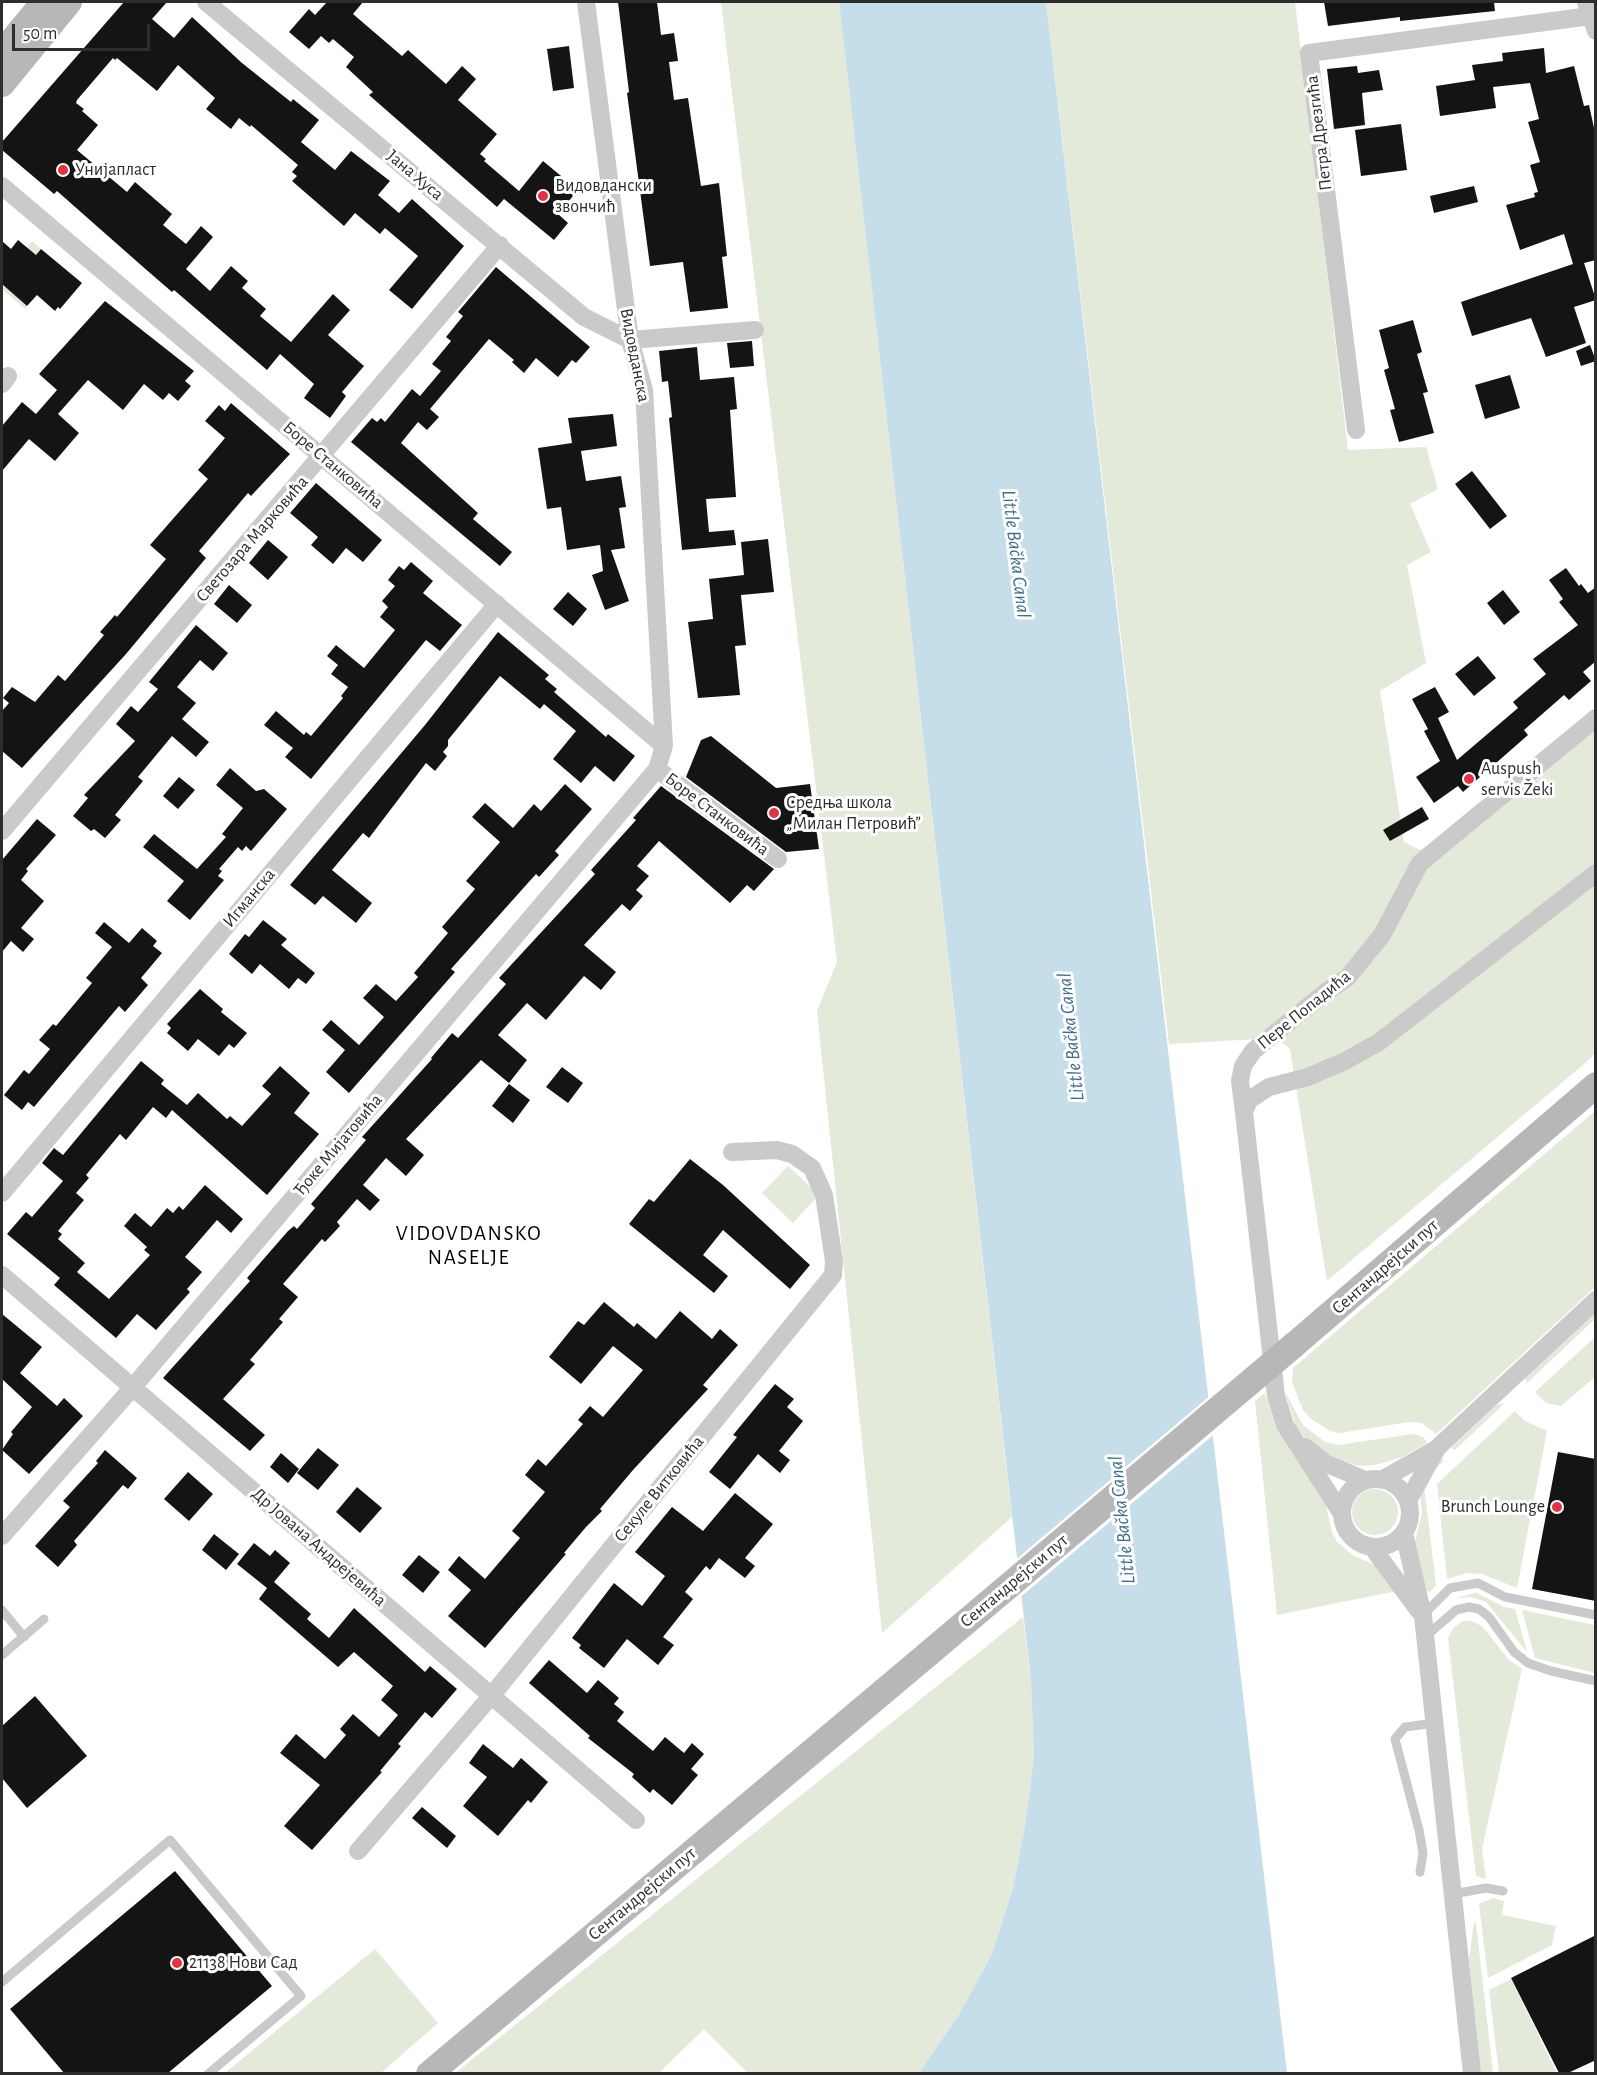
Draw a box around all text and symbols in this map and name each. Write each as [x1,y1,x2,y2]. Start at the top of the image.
scale bar [15,12,153,50]
text: 50 m [23,25,57,43]
street label: Петра Дрезгића [1301,74,1337,192]
street label: Јана Хуса [382,145,448,205]
place label: Унијапласт [75,159,156,181]
marker: Унијапласт [56,163,70,177]
place label: Видовдански звончић [555,175,652,218]
marker: Видовдански звончић [536,189,550,203]
street label: Видовданска [615,306,655,404]
street label: Боре Станковића [278,417,388,513]
street label: Светозара Марковића [191,471,313,607]
water label: Little Bačka Canal [996,489,1036,619]
place label: Auspush servis Žeki [1481,758,1553,800]
street label: Боре Станковића [661,768,773,860]
marker: Auspush servis Žeki [1462,772,1476,786]
place label: Средња школа „Милан Петровић” [786,792,921,834]
marker: Средња школа „Милан Петровић” [767,806,781,820]
street label: Игманска [218,864,280,932]
street label: Пере Попадића [1253,966,1355,1054]
water label: Little Bačka Canal [1052,972,1090,1102]
street label: Ђоке Мијатовића [289,1090,387,1200]
street label: Сентандрејски пут [1327,1215,1443,1319]
district label: VIDOVDANSKO NASELJE [396,1221,542,1271]
street label: Секуле Витковића [609,1431,709,1547]
water label: Little Bačka Canal [1103,1455,1141,1585]
street label: Др Јована Андрејевића [248,1483,390,1611]
place label: Brunch Lounge [1441,1496,1545,1518]
marker: Brunch Lounge [1550,1500,1564,1514]
street label: Сентандрејски пут [956,1530,1072,1632]
street label: Сентандрејски пут [584,1843,700,1945]
place label: 21138 Нови Сад [189,1952,298,1974]
marker: 21138 Нови Сад [170,1956,184,1970]

